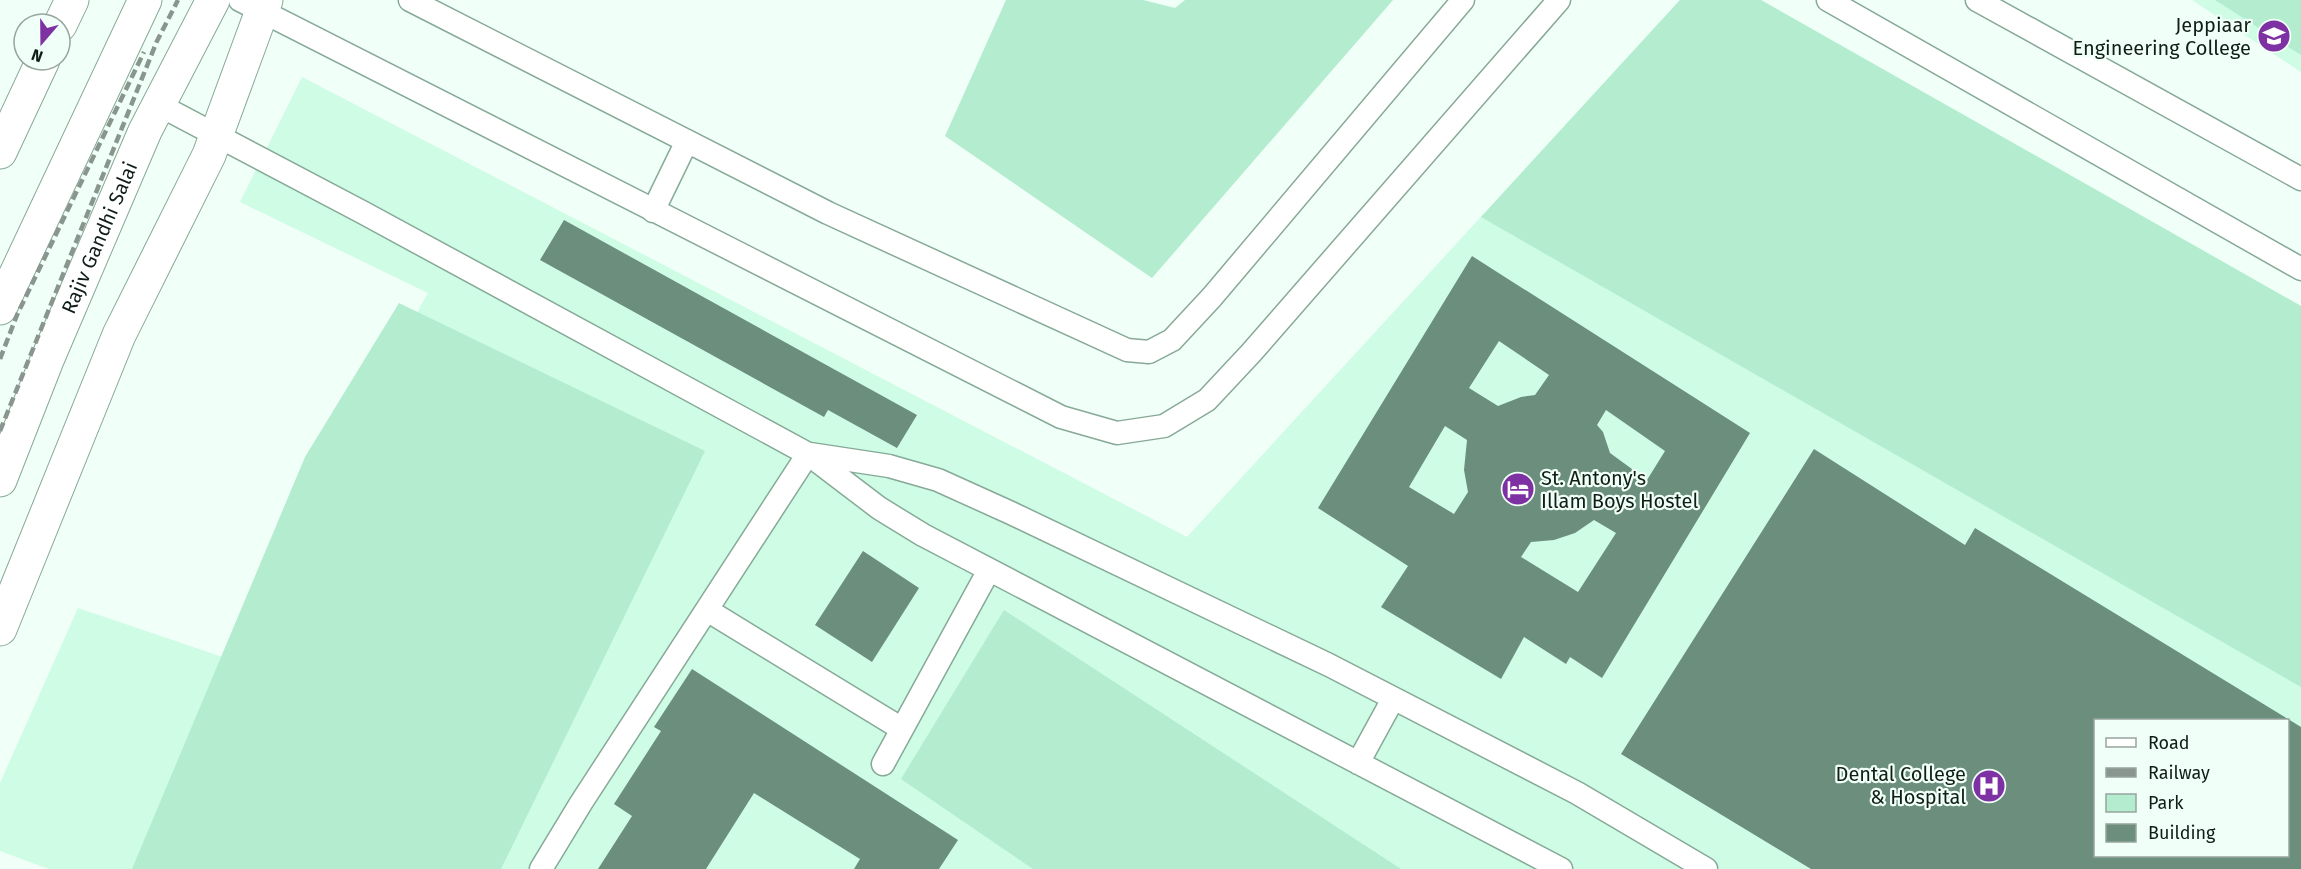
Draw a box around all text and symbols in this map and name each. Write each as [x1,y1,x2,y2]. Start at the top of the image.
north arrow [12,12,72,72]
place label: Jeppiaar Engineering College [2072,13,2251,60]
school or university icon: Jeppiaar Engineering College [2256,18,2292,54]
text: N [29,45,45,66]
street label: Rajiv Gandhi Salai [56,158,142,317]
place label: St. Antony's Illam Boys Hostel [1541,466,1698,513]
hotel icon: St. Antony's Illam Boys Hostel [1500,471,1536,507]
legend [2094,719,2289,857]
text: Road [2148,732,2190,754]
place label: Dental College & Hospital [1836,762,1966,809]
text: Railway [2148,762,2210,784]
hospital icon: Dental College & Hospital [1971,768,2007,804]
text: Park [2148,792,2184,814]
text: Building [2148,822,2216,844]

